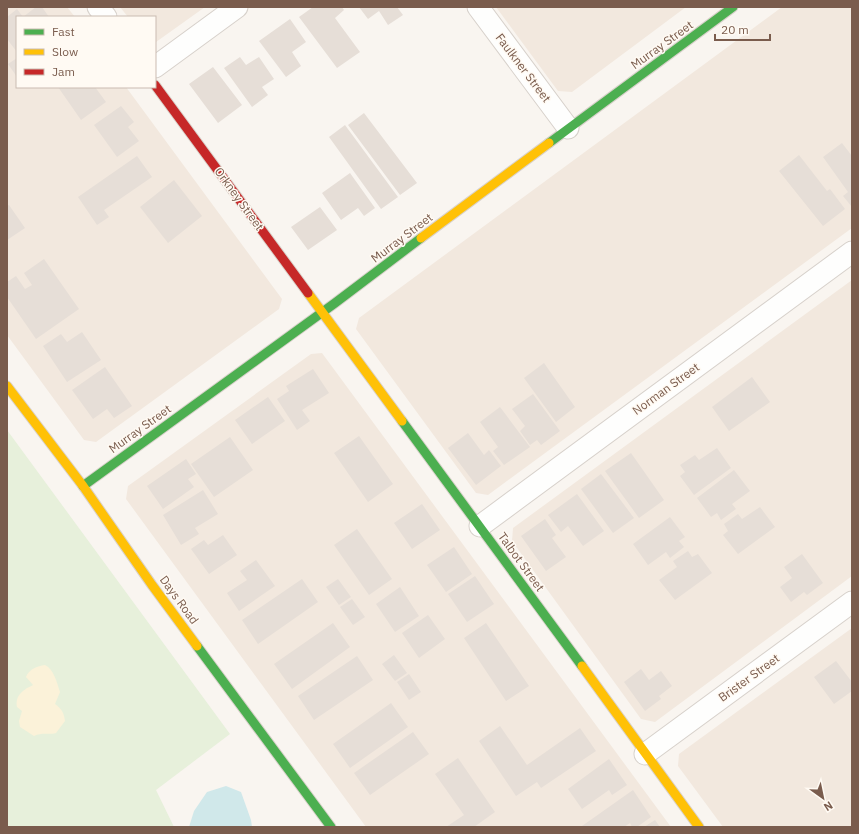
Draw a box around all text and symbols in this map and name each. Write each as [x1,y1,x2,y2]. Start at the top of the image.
legend [16,16,156,88]
scale bar [715,16,770,42]
street label: Murray Street [628,17,696,72]
text: 20 m [721,22,749,37]
text: Fast [52,24,75,39]
street label: Faulkner Street [493,30,554,105]
text: Slow [52,44,78,59]
text: Jam [52,64,75,79]
street label: Orkney Street [211,164,267,233]
street label: Murray Street [368,210,436,266]
street label: Norman Street [629,359,702,418]
street label: Murray Street [106,401,174,456]
street label: Talbot Street [495,529,548,594]
street label: Days Road [157,572,202,627]
street label: Brister Street [715,650,782,705]
north arrow [803,778,843,818]
text: N [821,798,836,814]

